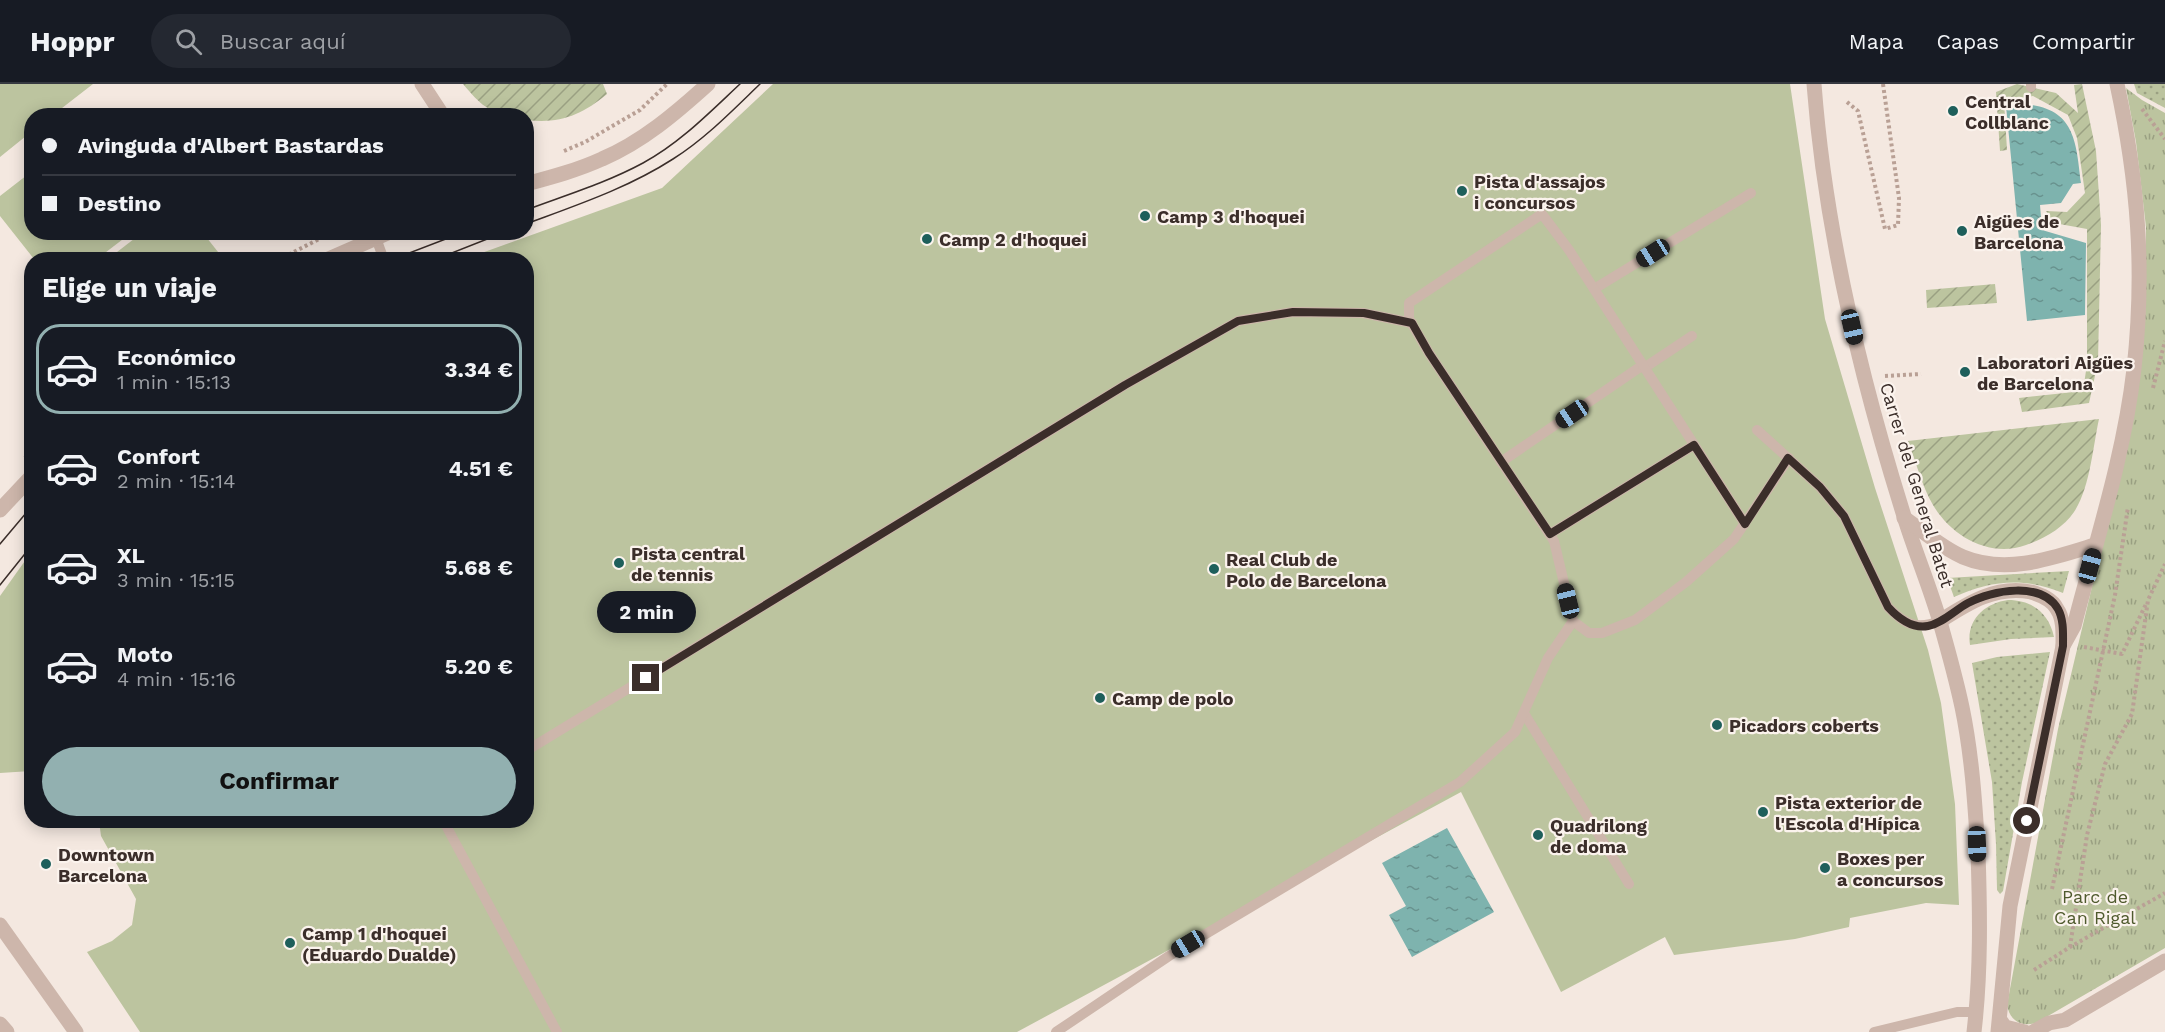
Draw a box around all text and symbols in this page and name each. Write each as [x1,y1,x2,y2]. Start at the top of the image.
search box [151,14,571,68]
text: Hoppr [30,25,115,58]
icon: search [172,25,205,58]
text: Buscar aquí [220,29,346,54]
text: Mapa [1849,29,1904,54]
text: Capas [1937,29,1999,54]
text: Compartir [2032,29,2135,54]
place label: Central Collblanc [1965,91,2049,133]
marker: Central Collblanc [1946,104,1960,118]
text: Avinguda d'Albert Bastardas [78,133,384,158]
place label: Pista d'assajos i concursos [1474,171,1606,213]
marker: Pista d'assajos i concursos [1455,184,1469,198]
text: Destino [78,191,161,216]
place label: Camp 3 d'hoquei [1157,206,1305,227]
marker: Camp 3 d'hoquei [1138,209,1152,223]
place label: Aigües de Barcelona [1974,211,2064,253]
marker: Aigües de Barcelona [1955,224,1969,238]
place label: Camp 2 d'hoquei [939,229,1087,250]
marker: Camp 2 d'hoquei [920,232,934,246]
car [1633,236,1673,270]
text: Elige un viaje [42,272,217,304]
car [1839,307,1865,347]
icon: car [45,342,99,396]
text: Económico [117,345,236,370]
place label: Laboratori Aigües de Barcelona [1977,352,2133,394]
text: 3.34 € [445,357,513,382]
marker: Laboratori Aigües de Barcelona [1958,365,1972,379]
text: 1 min · 15:13 [117,370,231,394]
street label: Carrer del General Batet [1876,380,1958,590]
car [1552,396,1592,432]
icon: car [45,441,99,495]
text: Confort [117,444,200,469]
text: 4.51 € [448,456,513,481]
text: 2 min · 15:14 [117,469,235,493]
icon: car [45,540,99,594]
text: XL [117,543,145,568]
place label: Pista central de tennis [631,543,745,585]
car [2077,546,2103,586]
place label: Real Club de Polo de Barcelona [1226,549,1387,591]
text: 5.68 € [445,555,513,580]
marker: Pista central de tennis [612,556,626,570]
marker: Real Club de Polo de Barcelona [1207,562,1221,576]
text: 3 min · 15:15 [117,568,235,592]
car [1555,581,1581,621]
callout: 2 min [596,591,696,633]
text: 2 min [619,600,674,624]
icon: car [45,639,99,693]
text: Moto [117,642,173,667]
text: 5.20 € [445,654,513,679]
route end [632,664,659,691]
text: 4 min · 15:16 [117,667,236,691]
place label: Camp de polo [1112,688,1234,709]
marker: Camp de polo [1093,691,1107,705]
place label: Picadors coberts [1729,715,1879,736]
marker: Picadors coberts [1710,718,1724,732]
button: Confirmar [42,747,516,816]
place label: Pista exterior de l'Escola d'Hípica [1775,792,1922,834]
marker: Pista exterior de l'Escola d'Hípica [1756,805,1770,819]
route start [2013,807,2040,834]
place label: Quadrilong de doma [1550,815,1648,857]
car [1967,826,1987,862]
marker: Quadrilong de doma [1531,828,1545,842]
place label: Downtown Barcelona [58,844,155,886]
place label: Boxes per a concursos [1837,848,1944,890]
marker: Downtown Barcelona [39,857,53,871]
marker: Boxes per a concursos [1818,861,1832,875]
park label: Parc de Can Rigal [2054,886,2136,928]
place label: Camp 1 d'hoquei (Eduardo Dualde) [302,923,456,965]
car [1168,927,1208,961]
marker: Camp 1 d'hoquei (Eduardo Dualde) [283,936,297,950]

